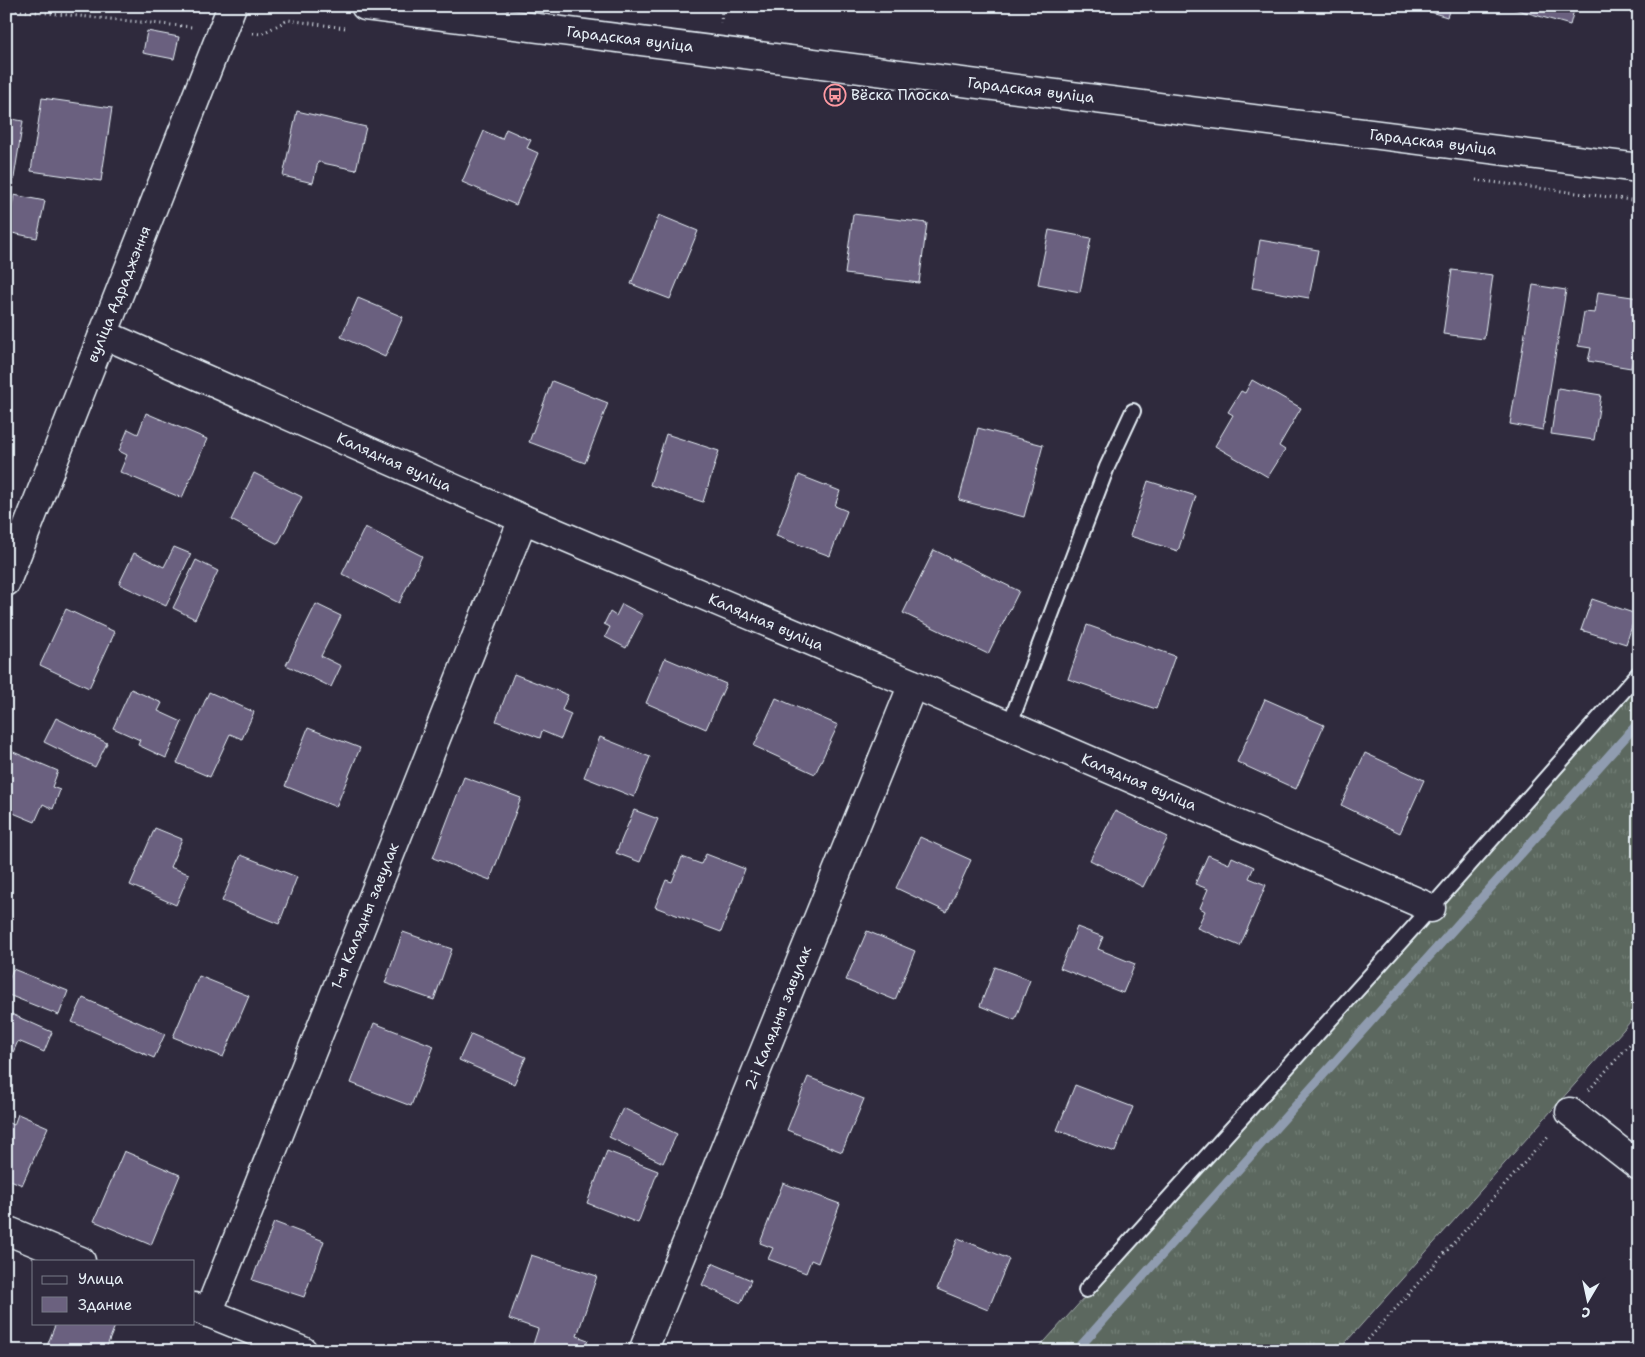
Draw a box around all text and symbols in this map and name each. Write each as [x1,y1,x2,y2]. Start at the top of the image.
street label: Гарадская вуліца [565,21,695,57]
street label: Гарадская вуліца [966,72,1096,108]
bus stop icon: Вёска Плоска [823,83,847,107]
place label: Вёска Плоска [851,85,950,105]
street label: Гарадская вуліца [1368,124,1498,160]
street label: вуліца Адраджэння [82,223,156,365]
street label: Калядная вуліца [333,428,455,497]
street label: Калядная вуліца [705,589,827,656]
street label: Калядная вуліца [1078,749,1200,816]
street label: 1-ы Калядны завулак [326,840,404,992]
street label: 2-і Калядны завулак [740,943,816,1093]
legend [32,1260,195,1324]
text: Улица [78,1269,124,1289]
north arrow [1562,1274,1612,1324]
text: Здание [78,1295,132,1315]
text: С [1580,1303,1592,1322]

